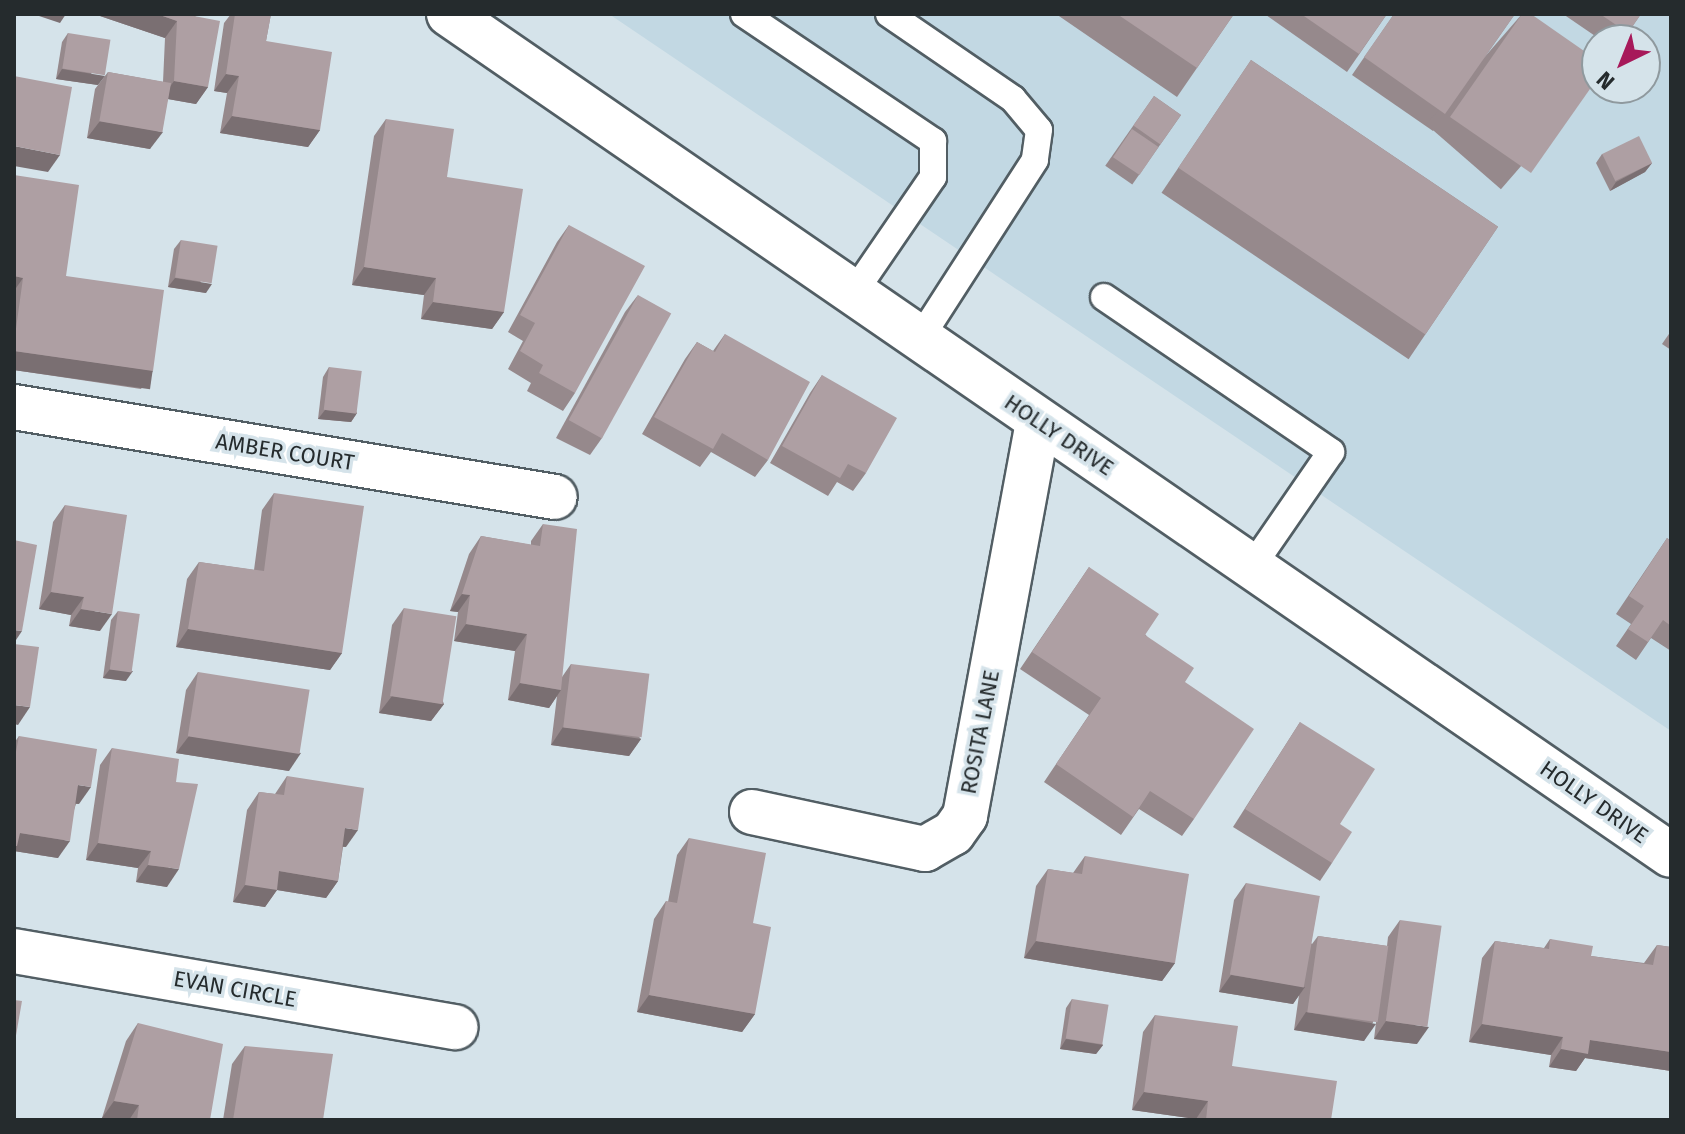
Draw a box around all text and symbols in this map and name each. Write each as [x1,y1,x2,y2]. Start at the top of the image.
north arrow [1581,24,1661,104]
text: N [1591,66,1620,95]
street label: HOLLY DRIVE [999,389,1119,481]
street label: AMBER COURT [214,428,356,476]
street label: ROSITA LANE [955,668,1005,796]
street label: HOLLY DRIVE [1535,755,1653,849]
street label: EVAN CIRCLE [172,965,298,1013]

